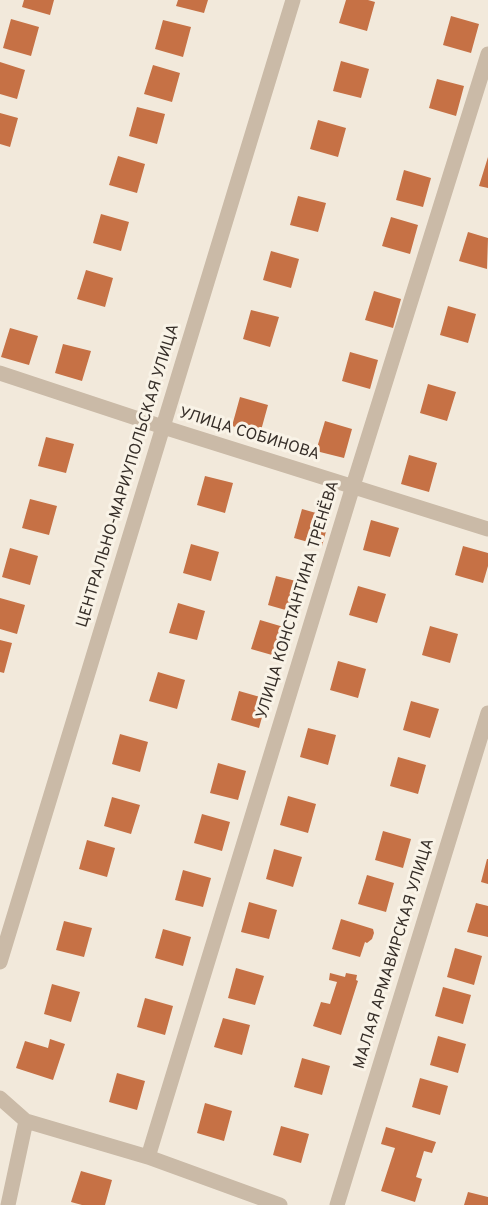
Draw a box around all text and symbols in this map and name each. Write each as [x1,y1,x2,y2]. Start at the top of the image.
street label: ЦЕНТРАЛЬНО-МАРИУПОЛЬСКАЯ УЛИЦА [74,322,184,630]
street label: УЛИЦА СОБИНОВА [176,404,322,466]
street label: УЛИЦА КОНСТАНТИНА ТРЕНЁВА [254,479,344,721]
street label: МАЛАЯ АРМАВИРСКАЯ УЛИЦА [351,836,439,1072]

